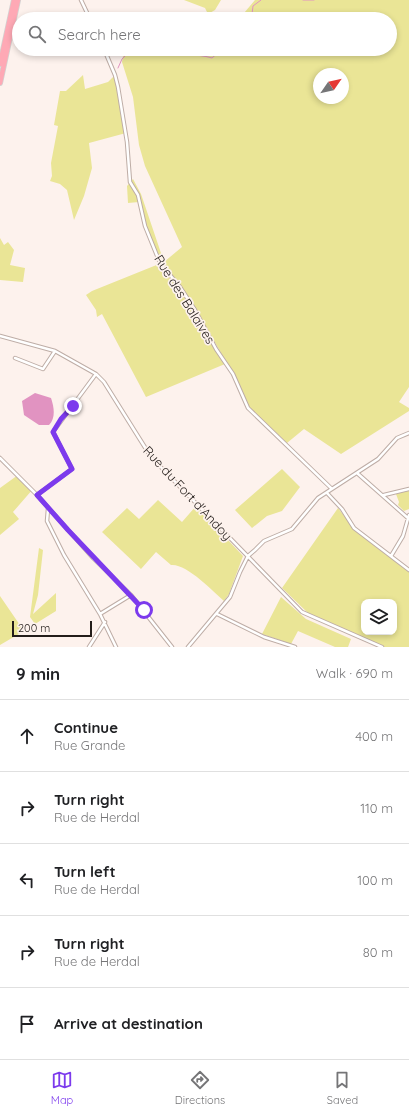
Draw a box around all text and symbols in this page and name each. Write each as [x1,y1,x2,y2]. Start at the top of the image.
search box [12,12,397,56]
icon: search [26,23,48,45]
text: Search here [58,25,141,44]
north arrow [313,68,349,104]
street label: Rue des Balaives [151,252,219,346]
route end [64,397,82,415]
street label: Rue du Fort d'Andoy [140,442,236,544]
map controls [361,599,397,635]
button: layers [361,599,397,635]
route start [135,601,153,619]
scale bar [12,619,92,638]
text: 200 m [18,621,50,635]
text: 9 min [16,663,60,684]
text: Walk · 690 m [316,665,393,681]
text: Continue [54,718,118,737]
icon: ahead [16,725,38,747]
text: 400 m [355,728,393,744]
text: Rue Grande [54,737,125,753]
text: Turn right [54,790,125,809]
icon: right [16,797,38,819]
text: 110 m [360,800,393,816]
text: Rue de Herdal [54,809,140,825]
text: Turn left [54,862,116,881]
icon: left [16,869,38,891]
text: 100 m [357,872,393,888]
text: Rue de Herdal [54,881,140,897]
text: Turn right [54,934,125,953]
icon: right [16,941,38,963]
text: 80 m [363,944,393,960]
text: Rue de Herdal [54,953,140,969]
icon: arrive [16,1013,38,1035]
text: Arrive at destination [54,1014,203,1033]
tab: Map [51,1069,73,1107]
tab: Directions [175,1069,225,1107]
tab: Saved [327,1069,358,1107]

